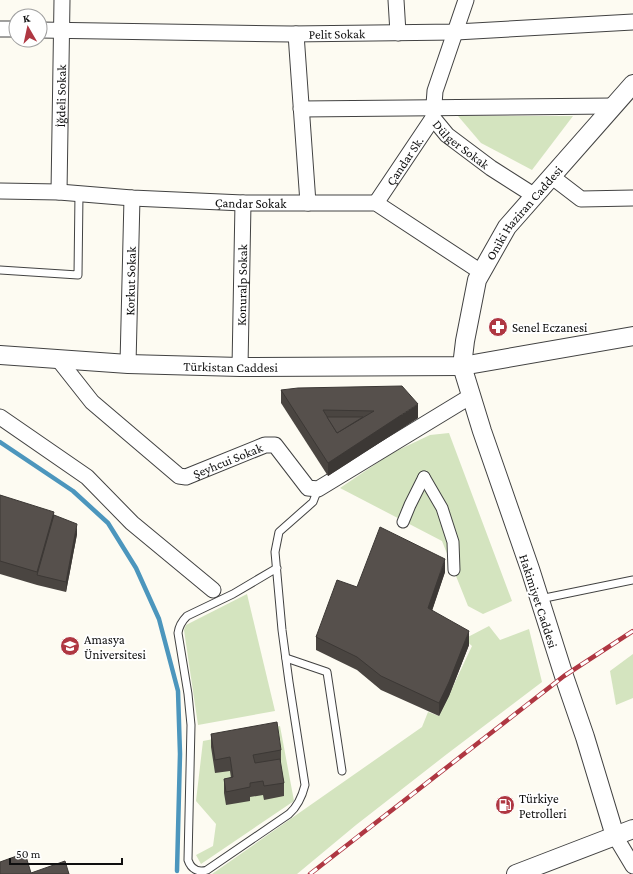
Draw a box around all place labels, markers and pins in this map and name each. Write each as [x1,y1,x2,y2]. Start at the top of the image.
pharmacy icon: Senel Eczanesi [487,316,509,338]
place label: Senel Eczanesi [512,320,588,335]
place label: Amasya Üniversitesi [84,632,146,662]
school or university icon: Amasya Üniversitesi [59,635,81,657]
place label: Türkiye Petrolleri [519,791,567,821]
fuel station icon: Türkiye Petrolleri [494,794,516,816]

